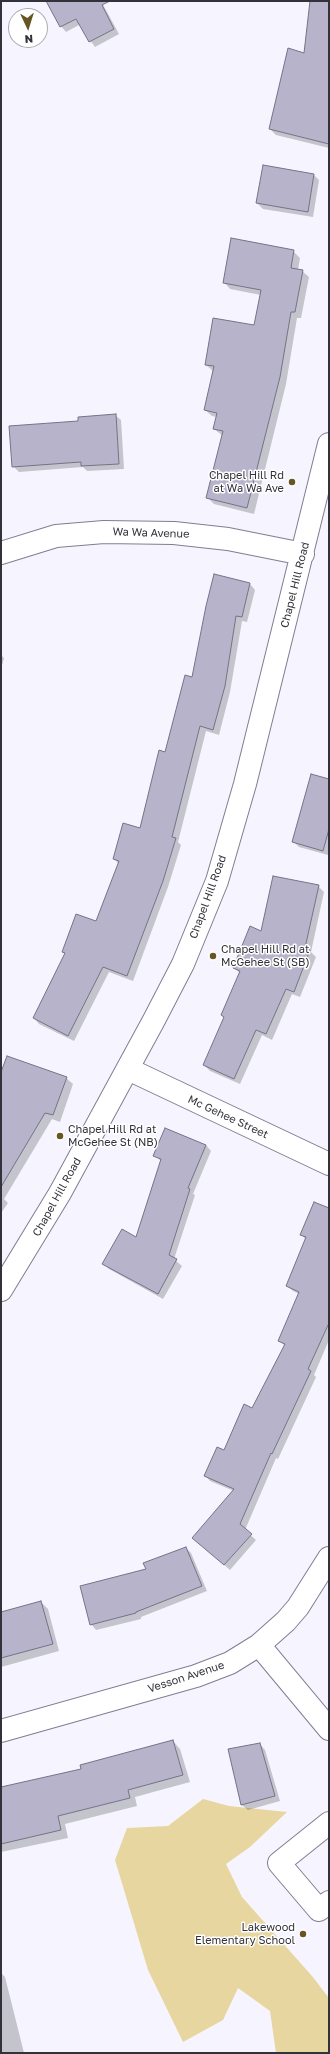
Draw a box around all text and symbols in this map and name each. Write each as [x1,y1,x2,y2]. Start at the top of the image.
north arrow [8,8,48,48]
text: N [24,33,33,46]
place label: Chapel Hill Rd at Wa Wa Ave [209,469,284,495]
marker: Chapel Hill Rd at Wa Wa Ave [287,477,297,487]
street label: Wa Wa Avenue [112,525,190,541]
street label: Chapel Hill Road [278,541,312,629]
street label: Chapel Hill Road [187,853,229,941]
place label: Chapel Hill Rd at McGehee St (SB) [221,943,310,969]
marker: Chapel Hill Rd at McGehee St (SB) [208,951,218,961]
street label: Mc Gehee Street [186,1093,270,1141]
place label: Chapel Hill Rd at McGehee St (NB) [68,1123,158,1149]
marker: Chapel Hill Rd at McGehee St (NB) [55,1131,65,1141]
street label: Chapel Hill Road [30,1155,84,1239]
street label: Vesson Avenue [146,1658,226,1696]
place label: Lakewood Elementary School [195,1921,295,1947]
marker: Lakewood Elementary School [298,1929,308,1939]

